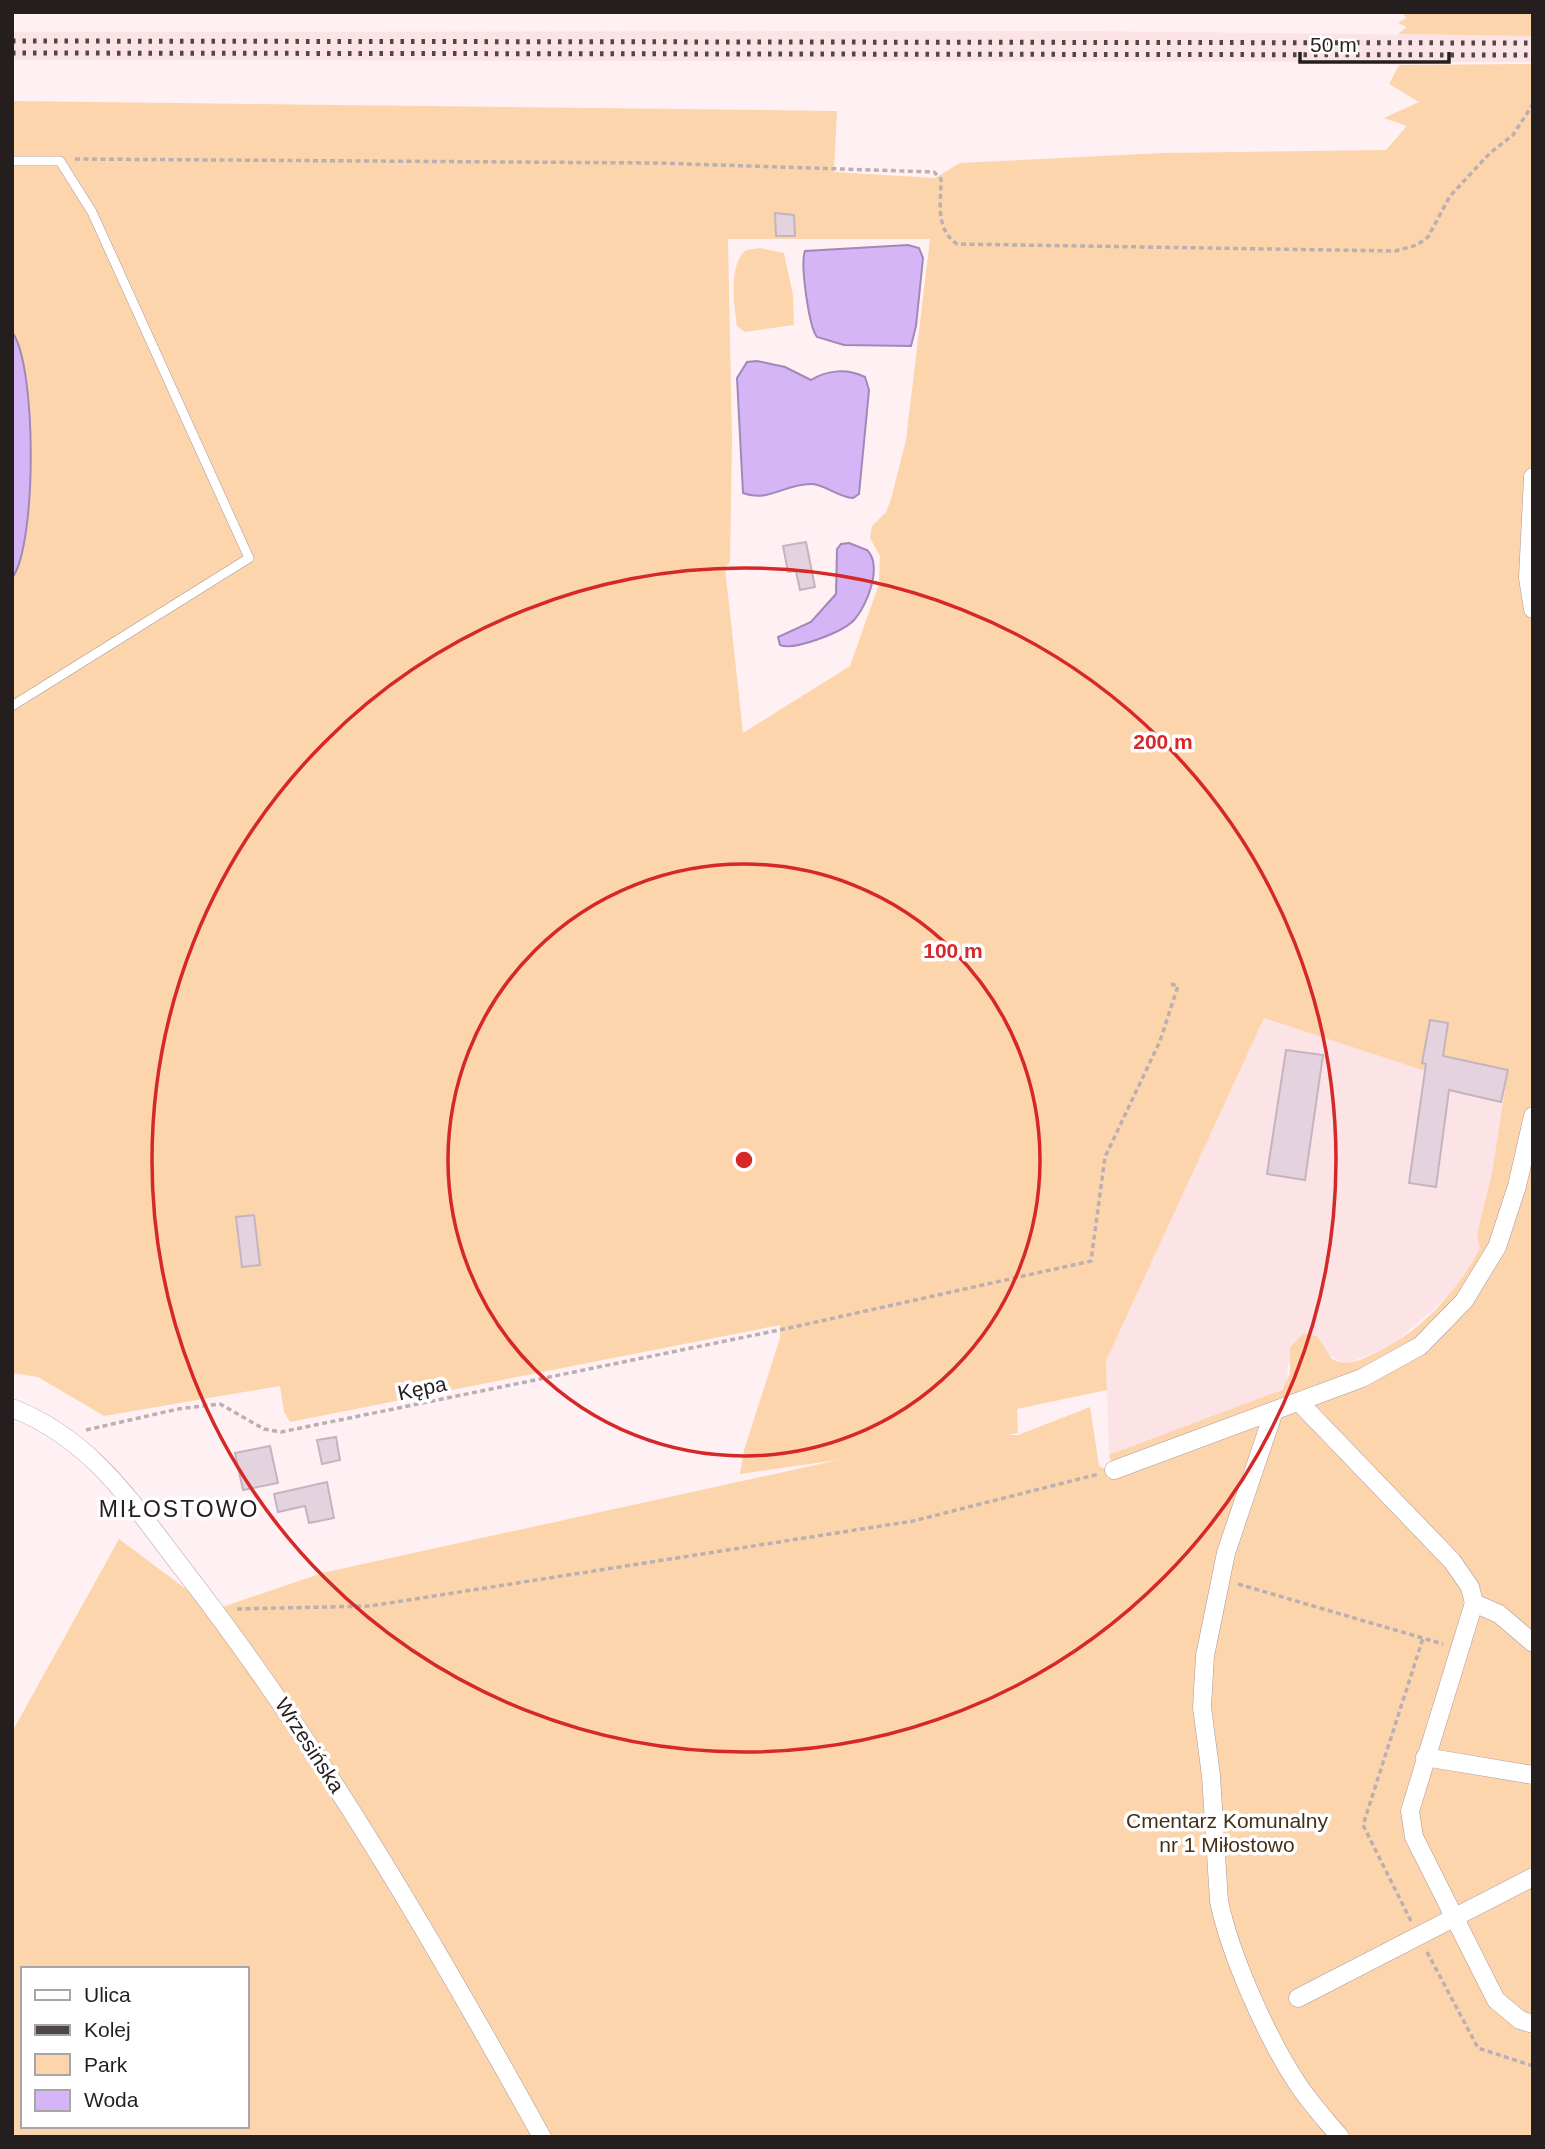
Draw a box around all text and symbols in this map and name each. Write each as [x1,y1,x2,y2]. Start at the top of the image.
scale bar [1300,21,1449,65]
text: 50 m [1310,33,1357,56]
text: 200 m [1133,730,1193,753]
text: 100 m [923,939,983,962]
centre of rings [732,1148,756,1172]
street label: Kępa [396,1372,449,1404]
district label: MIŁOSTOWO [99,1496,259,1522]
street label: Wrzesińska [271,1693,349,1797]
park label: Cmentarz Komunalny nr 1 Miłostowo [1126,1809,1328,1856]
legend [21,1967,248,2128]
text: Ulica [84,1983,131,2006]
text: Kolej [84,2018,131,2041]
text: Park [84,2053,128,2076]
text: Woda [84,2088,139,2111]

